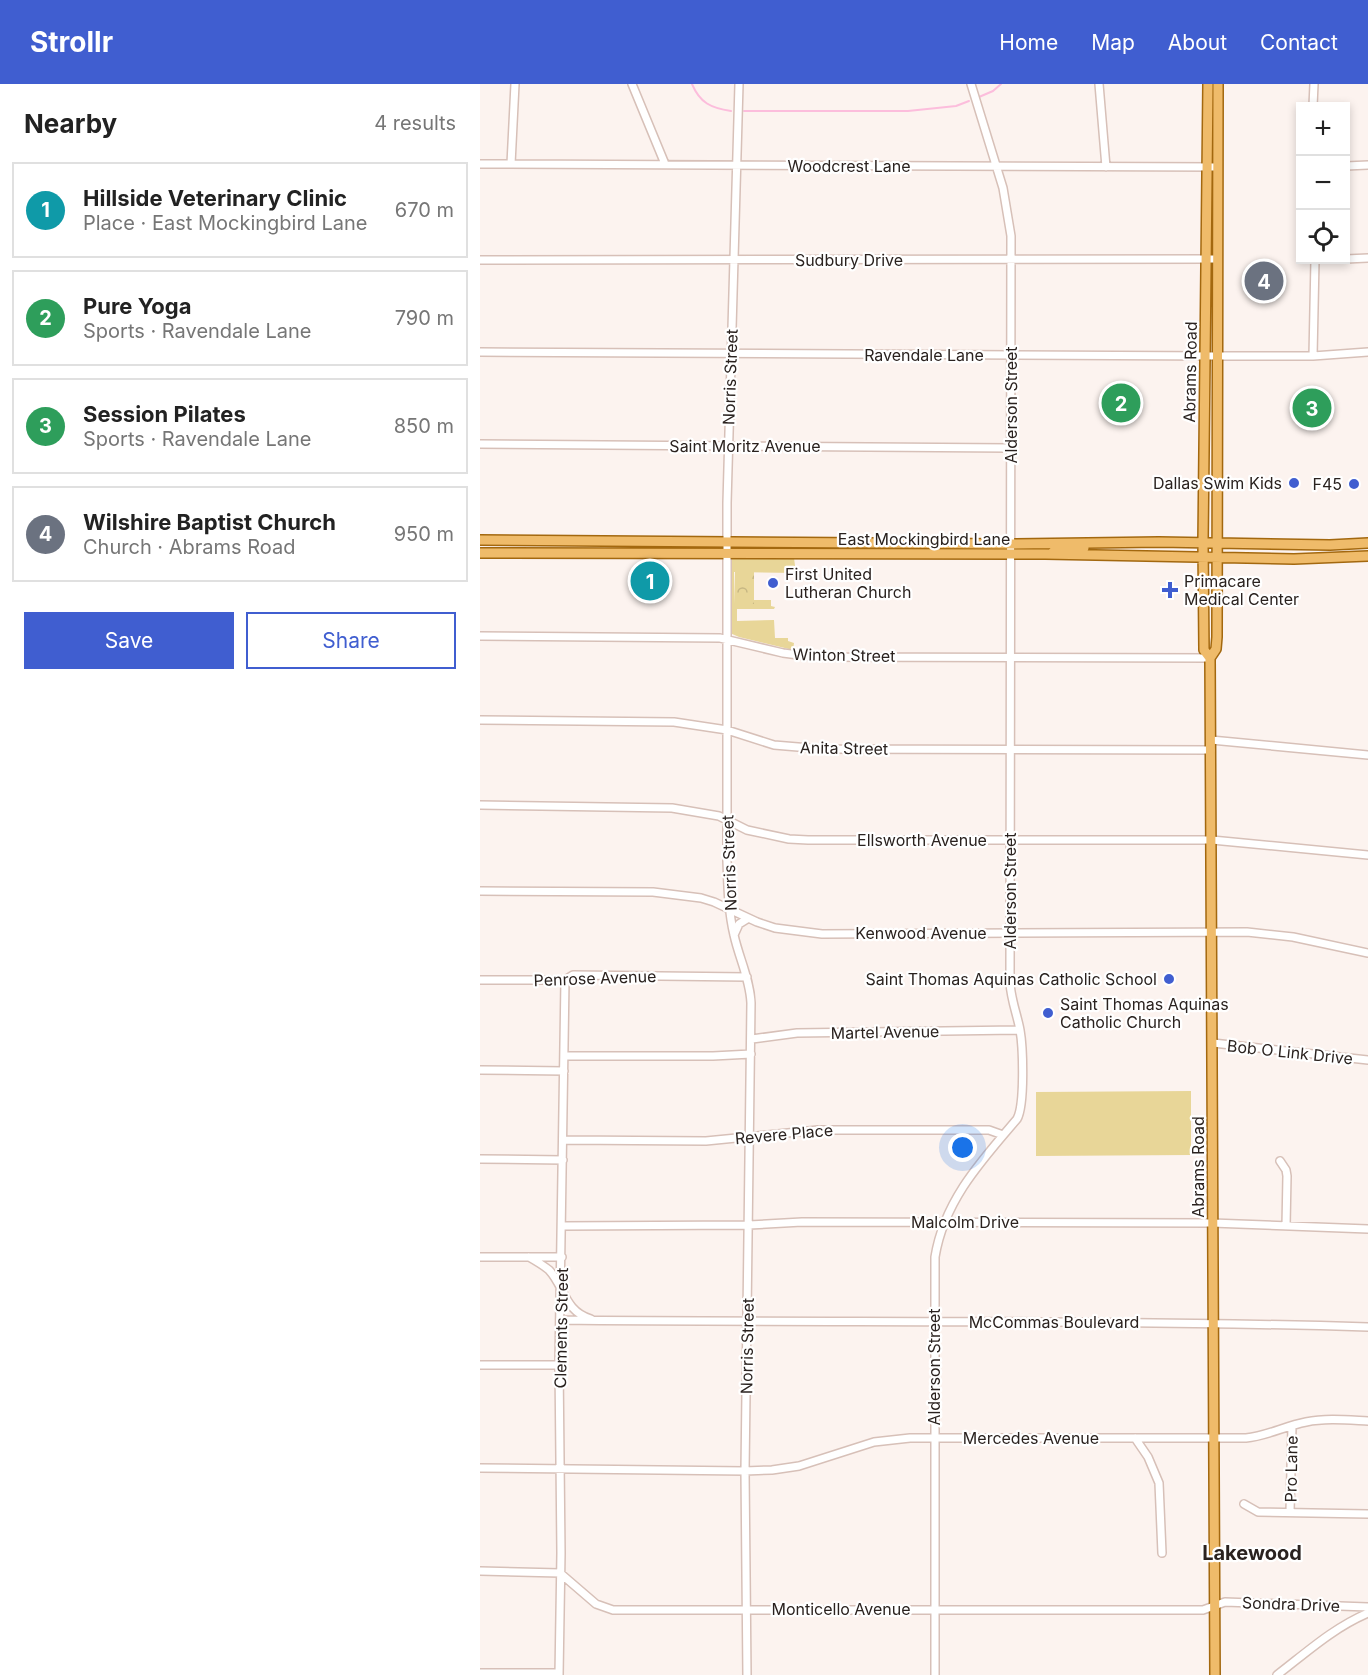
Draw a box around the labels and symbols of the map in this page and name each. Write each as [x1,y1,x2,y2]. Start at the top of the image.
street label: Woodcrest Lane [787,156,911,176]
street label: Sudbury Drive [795,250,903,270]
pin: 4 [1244,258,1284,304]
street label: Abrams Road [1179,321,1201,423]
street label: Norris Street [718,329,742,425]
street label: Ravendale Lane [864,345,984,365]
street label: Alderson Street [1001,346,1021,464]
pin: 2 [1102,380,1140,426]
pin: 3 [1292,386,1332,430]
street label: Saint Moritz Avenue [669,436,821,456]
place label: Dallas Swim Kids [1153,473,1282,493]
place label: F45 [1312,474,1342,494]
marker: Dallas Swim Kids [1287,476,1301,490]
marker: F45 [1347,477,1361,491]
street label: East Mockingbird Lane [838,529,1010,549]
pin: 1 [630,558,670,604]
place label: First United Lutheran Church [785,564,911,602]
place label: Primacare Medical Center [1184,571,1299,609]
marker: First United Lutheran Church [766,576,780,590]
marker: Primacare Medical Center [1161,581,1179,599]
street label: Winton Street [792,644,896,666]
street label: Anita Street [800,737,888,759]
street label: Norris Street [717,815,741,911]
street label: Ellsworth Avenue [857,830,987,850]
street label: Alderson Street [1000,832,1020,950]
street label: Kenwood Avenue [855,923,987,943]
street label: Penrose Avenue [533,966,657,990]
place label: Saint Thomas Aquinas Catholic School [866,969,1157,989]
marker: Saint Thomas Aquinas Catholic School [1162,972,1176,986]
place label: Saint Thomas Aquinas Catholic Church [1060,994,1229,1032]
marker: Saint Thomas Aquinas Catholic Church [1041,1006,1055,1020]
street label: Martel Avenue [830,1021,940,1043]
street label: Bob O Link Drive [1226,1035,1354,1069]
street label: Abrams Road [1188,1116,1208,1218]
street label: Revere Place [734,1120,834,1148]
your location [948,1133,977,1162]
street label: Malcolm Drive [911,1212,1019,1232]
street label: Clements Street [550,1267,572,1389]
street label: Norris Street [736,1298,758,1394]
street label: Alderson Street [924,1308,944,1426]
street label: McCommas Boulevard [969,1312,1139,1332]
street label: Mercedes Avenue [963,1428,1099,1448]
street label: Pro Lane [1280,1435,1302,1503]
district label: Lakewood [1202,1541,1302,1565]
street label: Sondra Drive [1242,1592,1340,1616]
street label: Monticello Avenue [771,1599,911,1619]

